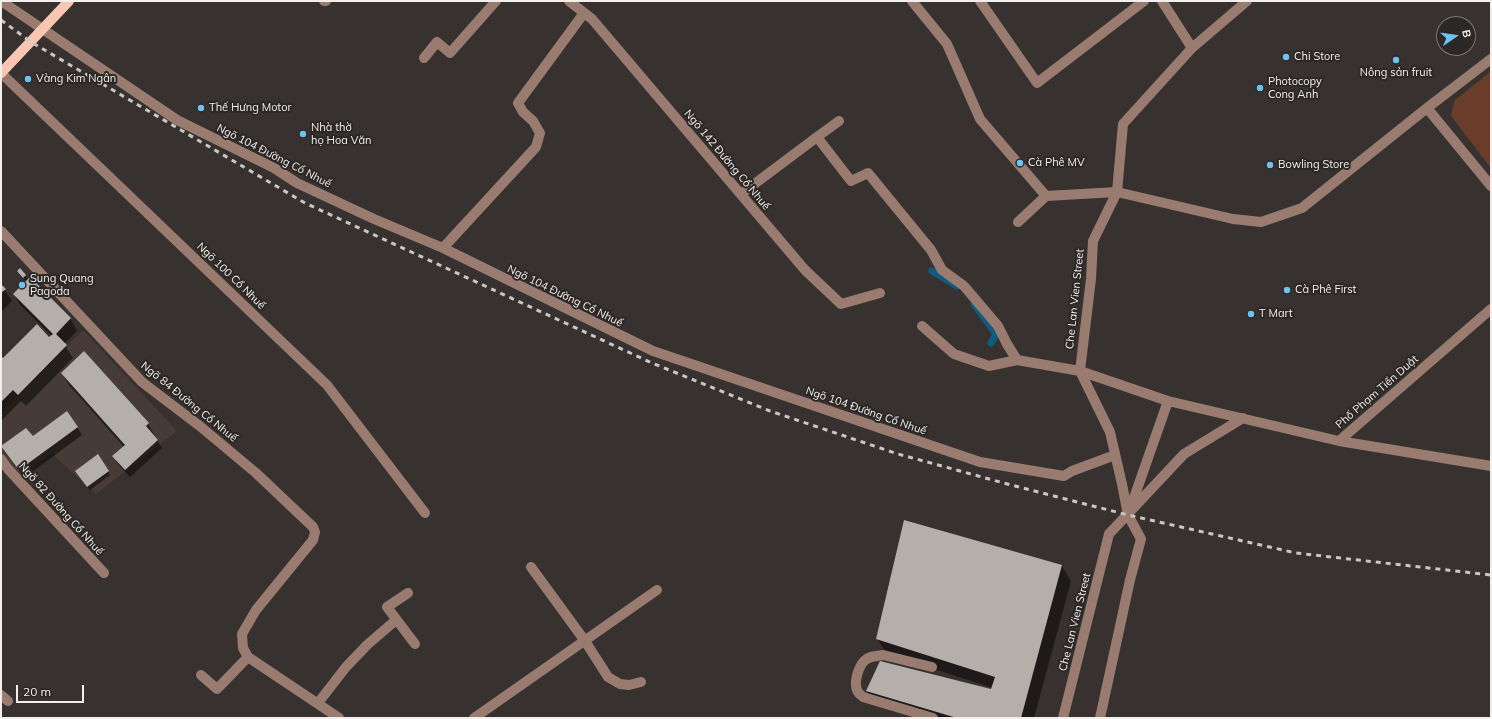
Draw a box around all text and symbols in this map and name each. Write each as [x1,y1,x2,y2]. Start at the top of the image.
north arrow [1436,16,1476,56]
text: B [1459,28,1474,39]
place label: Chi Store [1294,50,1340,64]
marker: Chi Store [1281,52,1291,62]
marker: Nông sản fruit [1391,55,1401,65]
place label: Nông sản fruit [1360,66,1432,80]
place label: Vàng Kim Ngân [36,72,116,86]
marker: Vàng Kim Ngân [23,74,33,84]
place label: Photocopy Cong Anh [1268,75,1322,101]
marker: Photocopy Cong Anh [1255,83,1265,93]
place label: Thế Hưng Motor [209,101,291,115]
marker: Thế Hưng Motor [196,103,206,113]
street label: Ngõ 142 Đường Cổ Nhuế [681,107,773,213]
street label: Ngõ 104 Đường Cổ Nhuế [215,121,333,191]
place label: Nhà thờ họ Hoa Văn [311,121,371,147]
marker: Nhà thờ họ Hoa Văn [298,129,308,139]
place label: Cà Phê MV [1028,156,1085,170]
marker: Cà Phê MV [1015,158,1025,168]
place label: Bowling Store [1278,158,1349,172]
marker: Bowling Store [1265,160,1275,170]
street label: Ngõ 100 Cổ Nhuế [194,240,268,312]
street label: Che Lan Vien Street [1063,248,1087,350]
street label: Ngõ 104 Đường Cổ Nhuế [505,262,625,330]
place label: Sung Quang Pagoda [30,272,94,298]
marker: Sung Quang Pagoda [17,280,27,290]
place label: Cà Phê First [1295,283,1356,297]
marker: Cà Phê First [1282,285,1292,295]
place label: T Mart [1259,307,1293,321]
marker: T Mart [1246,309,1256,319]
street label: Phố Phạm Tiến Duật [1333,353,1421,431]
street label: Ngõ 84 Đường Cổ Nhuế [138,359,240,445]
street label: Ngõ 104 Đường Cổ Nhuế [804,384,928,438]
street label: Ngõ 82 Đường Cổ Nhuế [16,460,106,558]
street label: Che Lan Vien Street [1056,572,1094,672]
scale bar [18,677,86,703]
text: 20 m [23,684,51,699]

